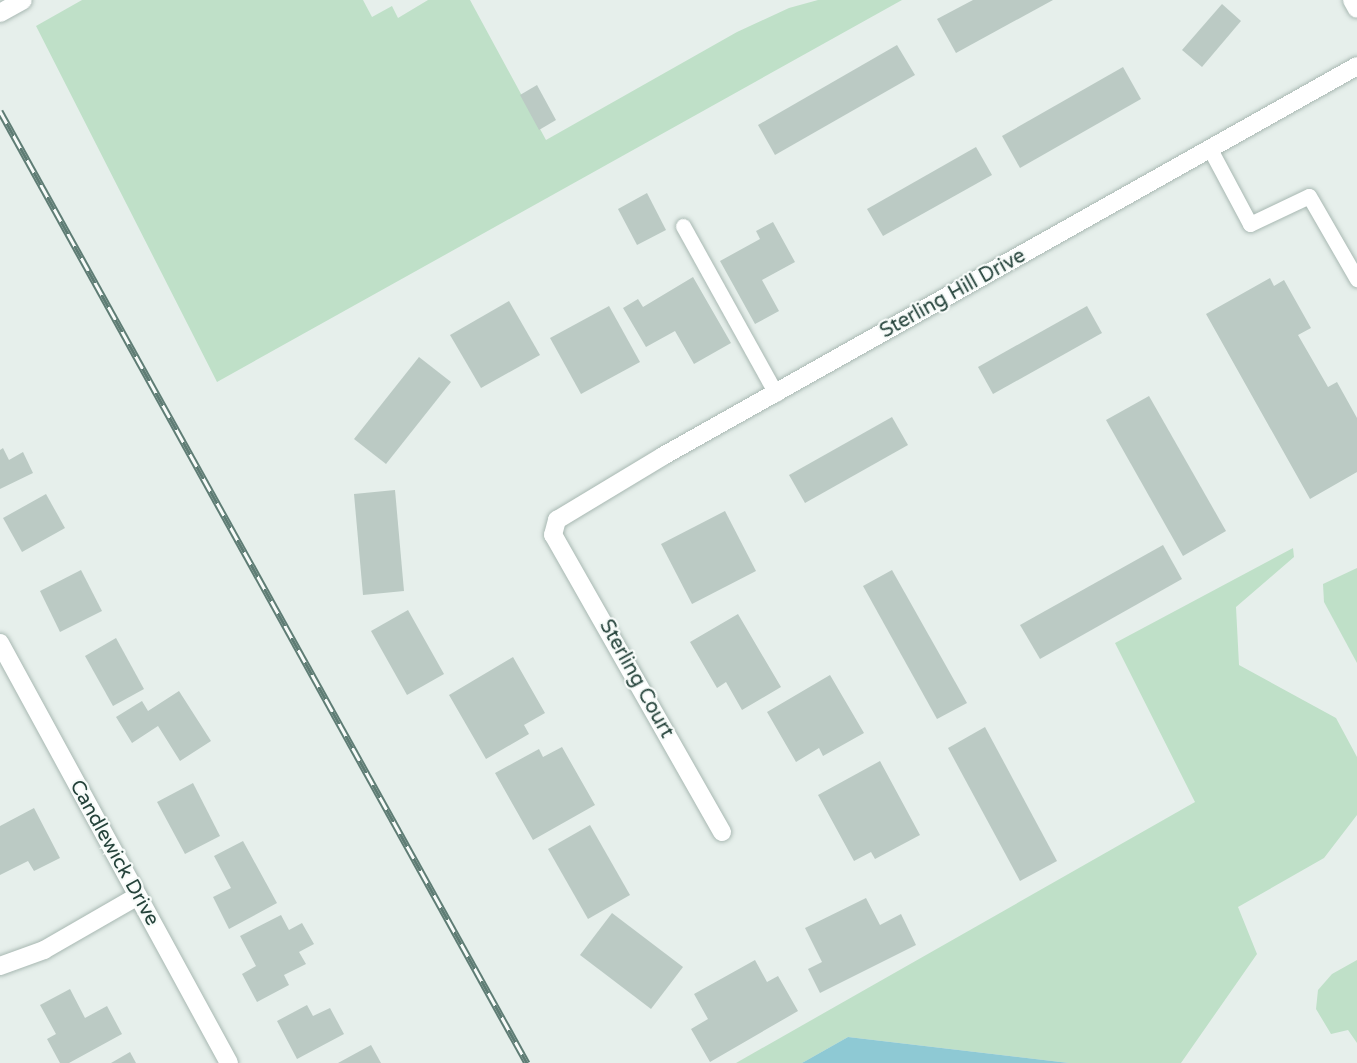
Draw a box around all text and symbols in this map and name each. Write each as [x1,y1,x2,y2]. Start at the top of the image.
street label: Sterling Hill Drive [876,244,1030,344]
street label: Sterling Court [594,616,678,742]
street label: Candlewick Drive [64,776,164,930]

